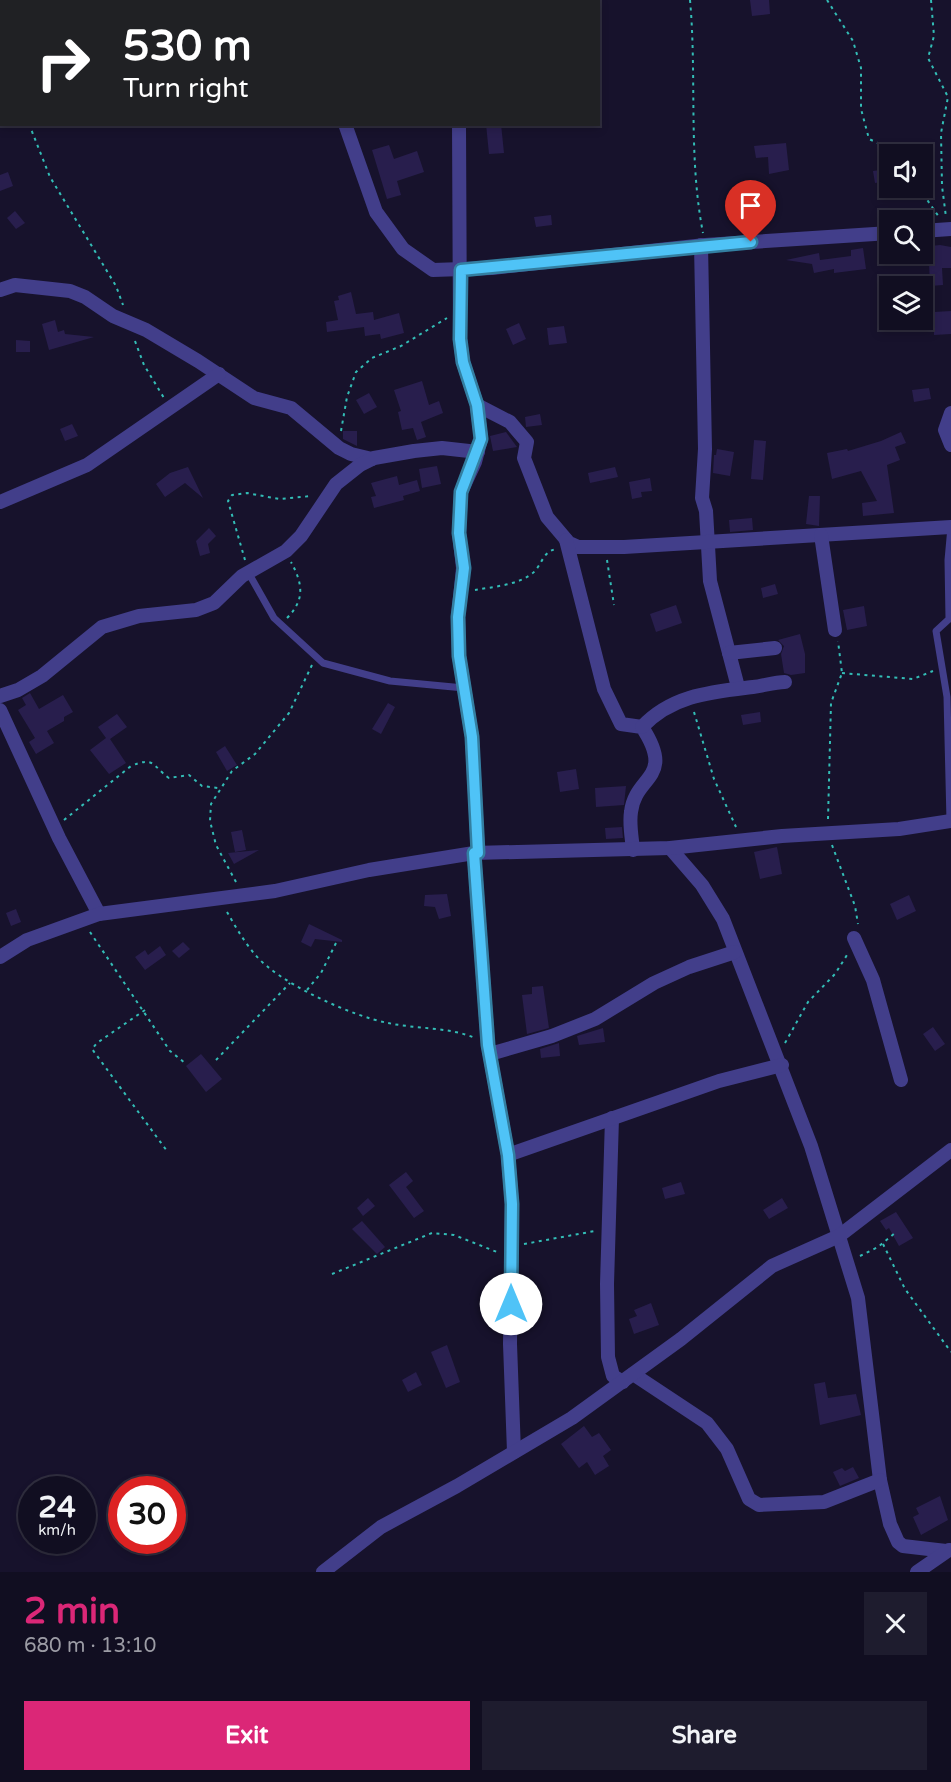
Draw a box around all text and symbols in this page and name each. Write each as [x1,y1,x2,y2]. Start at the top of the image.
text: 530 m [123,21,252,72]
icon: right [24,24,102,102]
text: Turn right [123,72,249,105]
map controls [879,144,933,330]
button: sound [879,144,933,198]
pin [725,180,776,242]
icon: arrive [734,189,767,222]
button: search [879,210,933,264]
button: layers [879,276,933,330]
position arrow [479,1272,543,1336]
speed limit sign: 30 [108,1476,186,1554]
text: 24 [38,1489,76,1526]
text: km/h [38,1521,76,1539]
text: 2 min [24,1590,120,1633]
button: close [864,1592,927,1655]
text: 680 m · 13:10 [24,1634,156,1658]
button: Exit [24,1701,470,1770]
button: Share [482,1701,927,1770]

